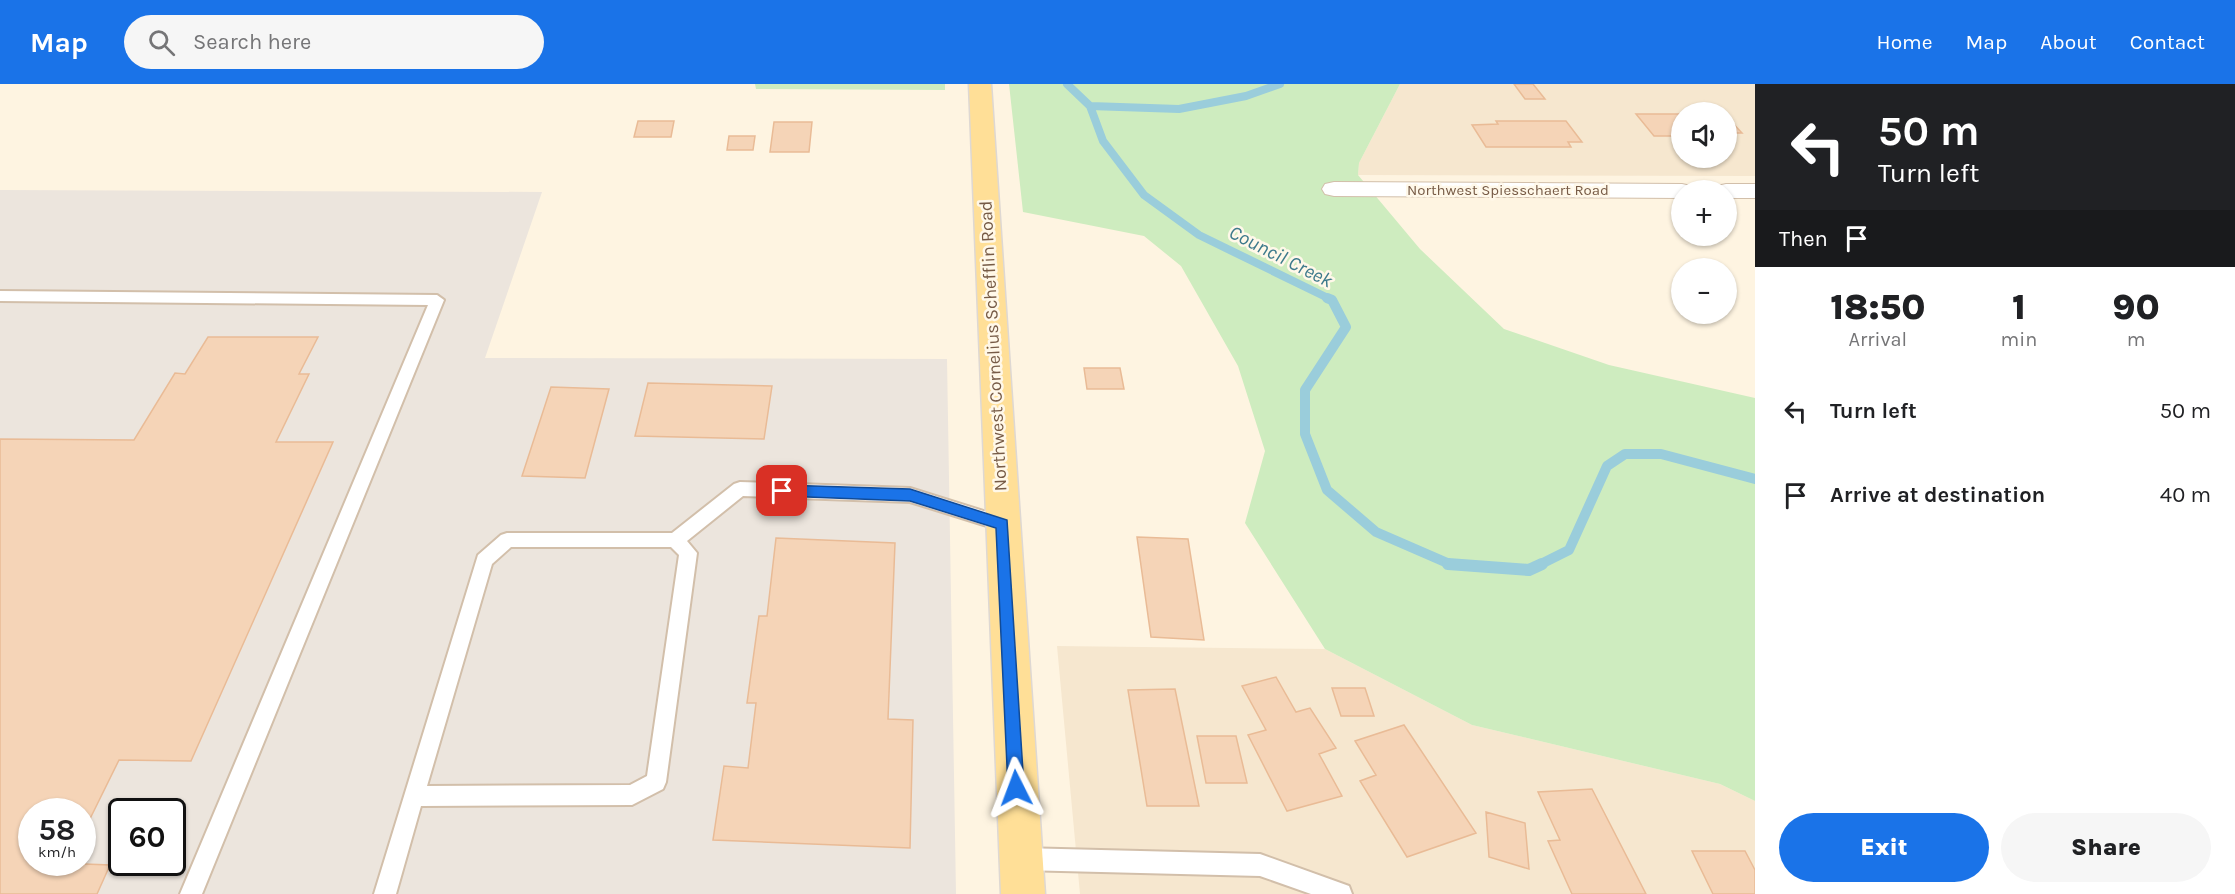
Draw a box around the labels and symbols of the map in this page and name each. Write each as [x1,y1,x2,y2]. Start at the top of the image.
street label: Northwest Spiesschaert Road [1407,181,1609,199]
street label: Northwest Cornelius Schefflin Road [974,200,1012,492]
water label: Council Creek [1225,221,1337,293]
pin [756,465,807,516]
position arrow [984,756,1048,820]
speed limit sign: 60 [108,798,186,876]

